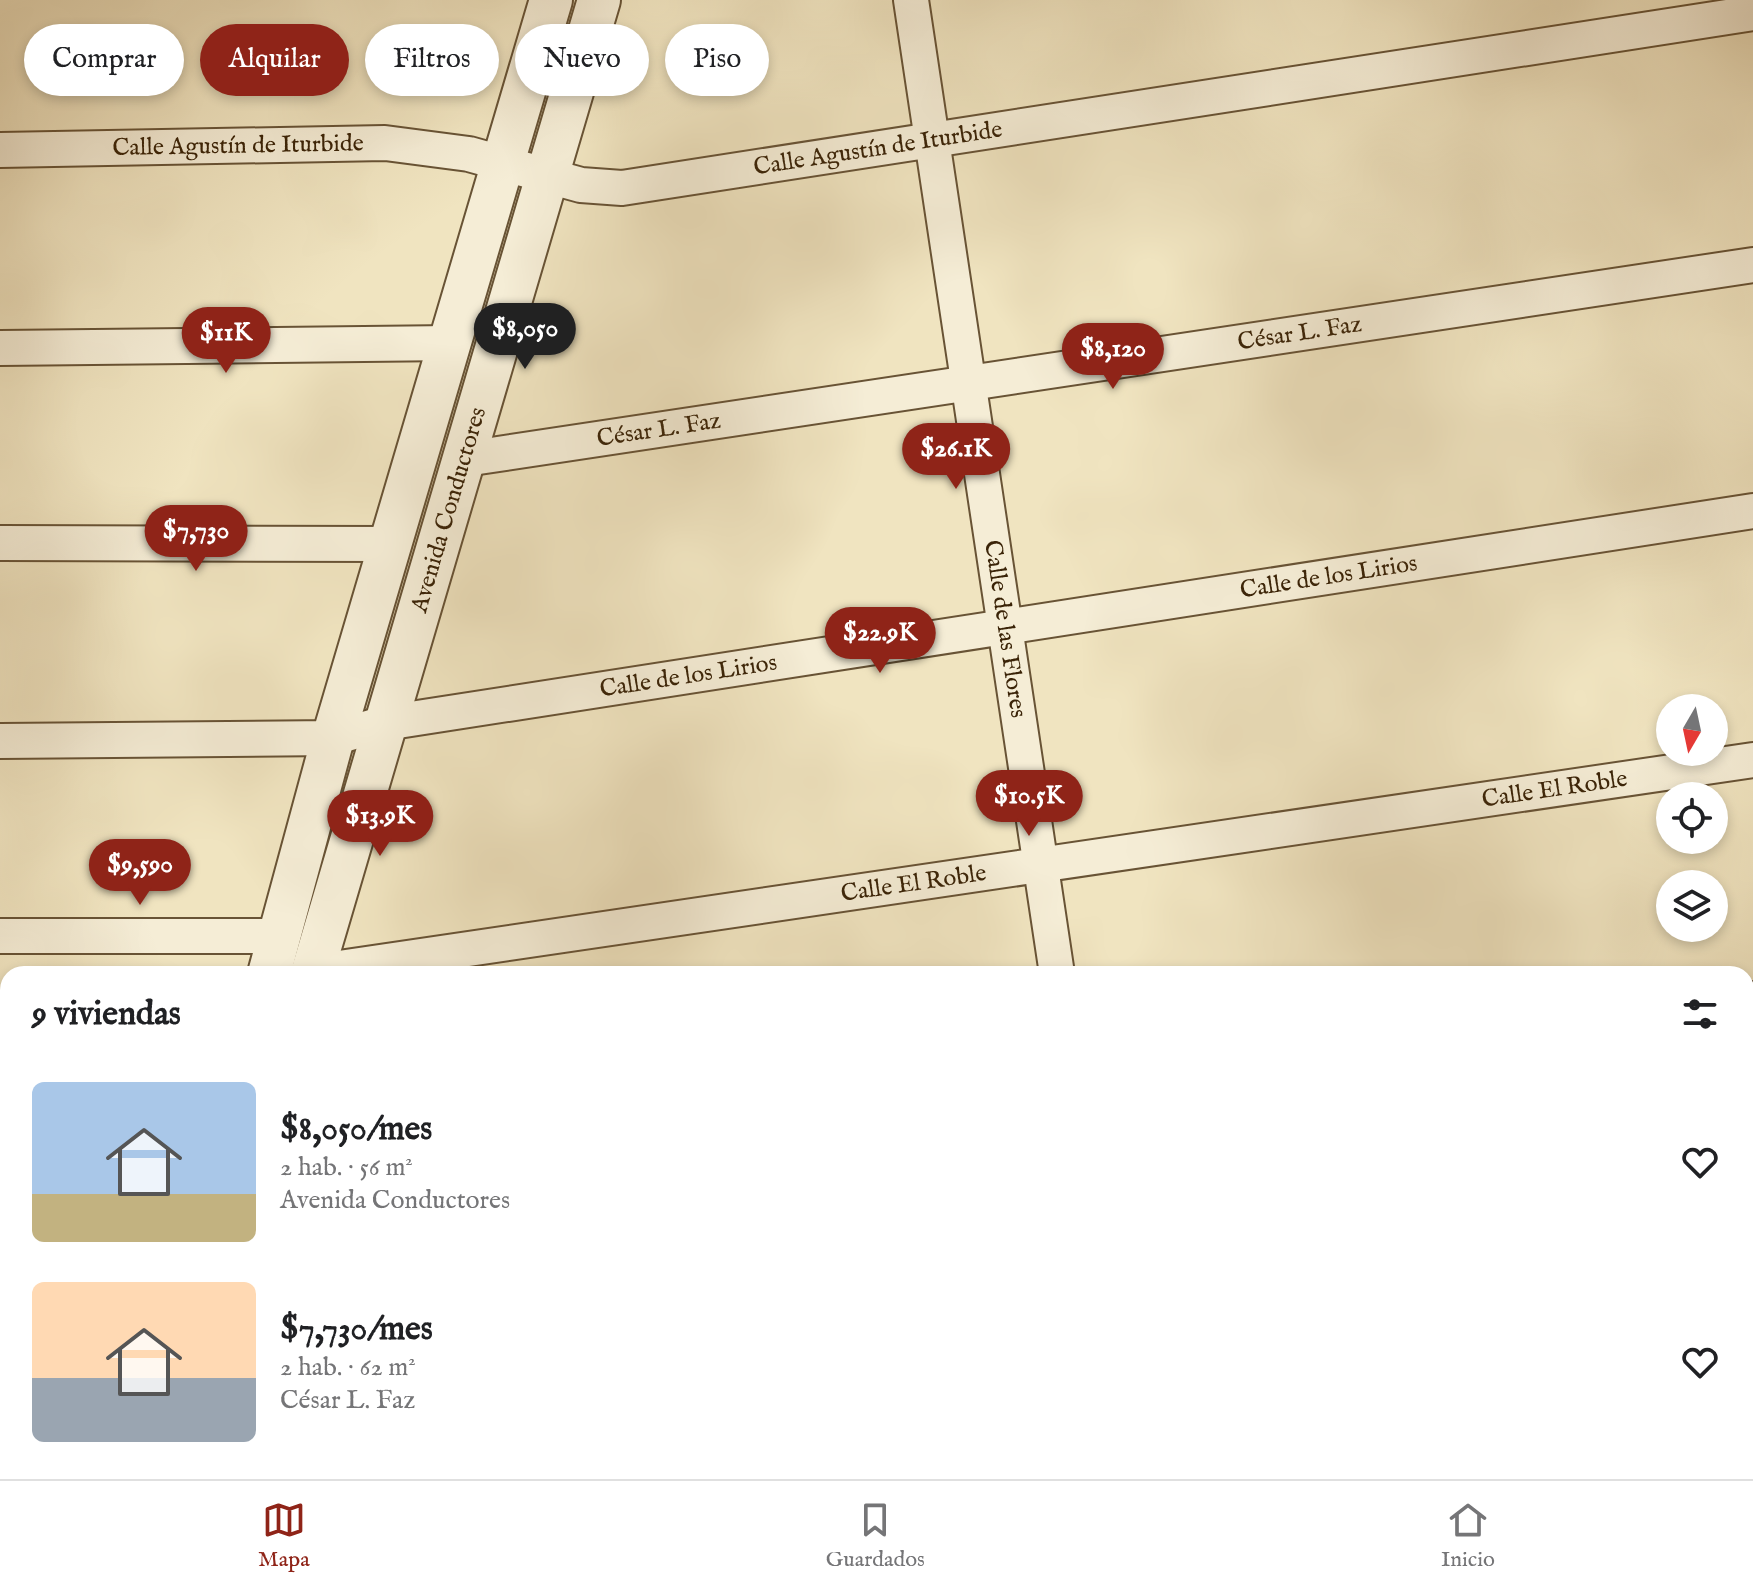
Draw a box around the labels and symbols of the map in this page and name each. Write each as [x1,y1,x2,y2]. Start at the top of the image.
street label: Calle Agustín de Iturbide [751,114,1004,183]
street label: Calle Agustín de Iturbide [112,128,364,163]
pin: $8,050 [460,303,590,371]
pin: $11K [179,307,273,375]
street label: César L. Faz [1236,309,1364,358]
pin: $8,120 [1048,323,1178,391]
street label: Avenida Conductores [404,403,494,617]
street label: César L. Faz [595,405,723,454]
pin: $26.1K [891,423,1021,491]
pin: $7,730 [131,505,261,573]
street label: Calle de las Flores [977,538,1034,720]
street label: Calle de los Lirios [1238,548,1419,606]
pin: $22.9K [815,607,945,675]
street label: Calle de los Lirios [597,647,779,705]
north arrow [1656,694,1728,766]
street label: Calle El Roble [1480,763,1629,815]
pin: $10.5K [964,770,1094,838]
pin: $13.9K [315,790,445,858]
pin: $9,590 [75,839,205,907]
street label: Calle El Roble [839,857,988,910]

